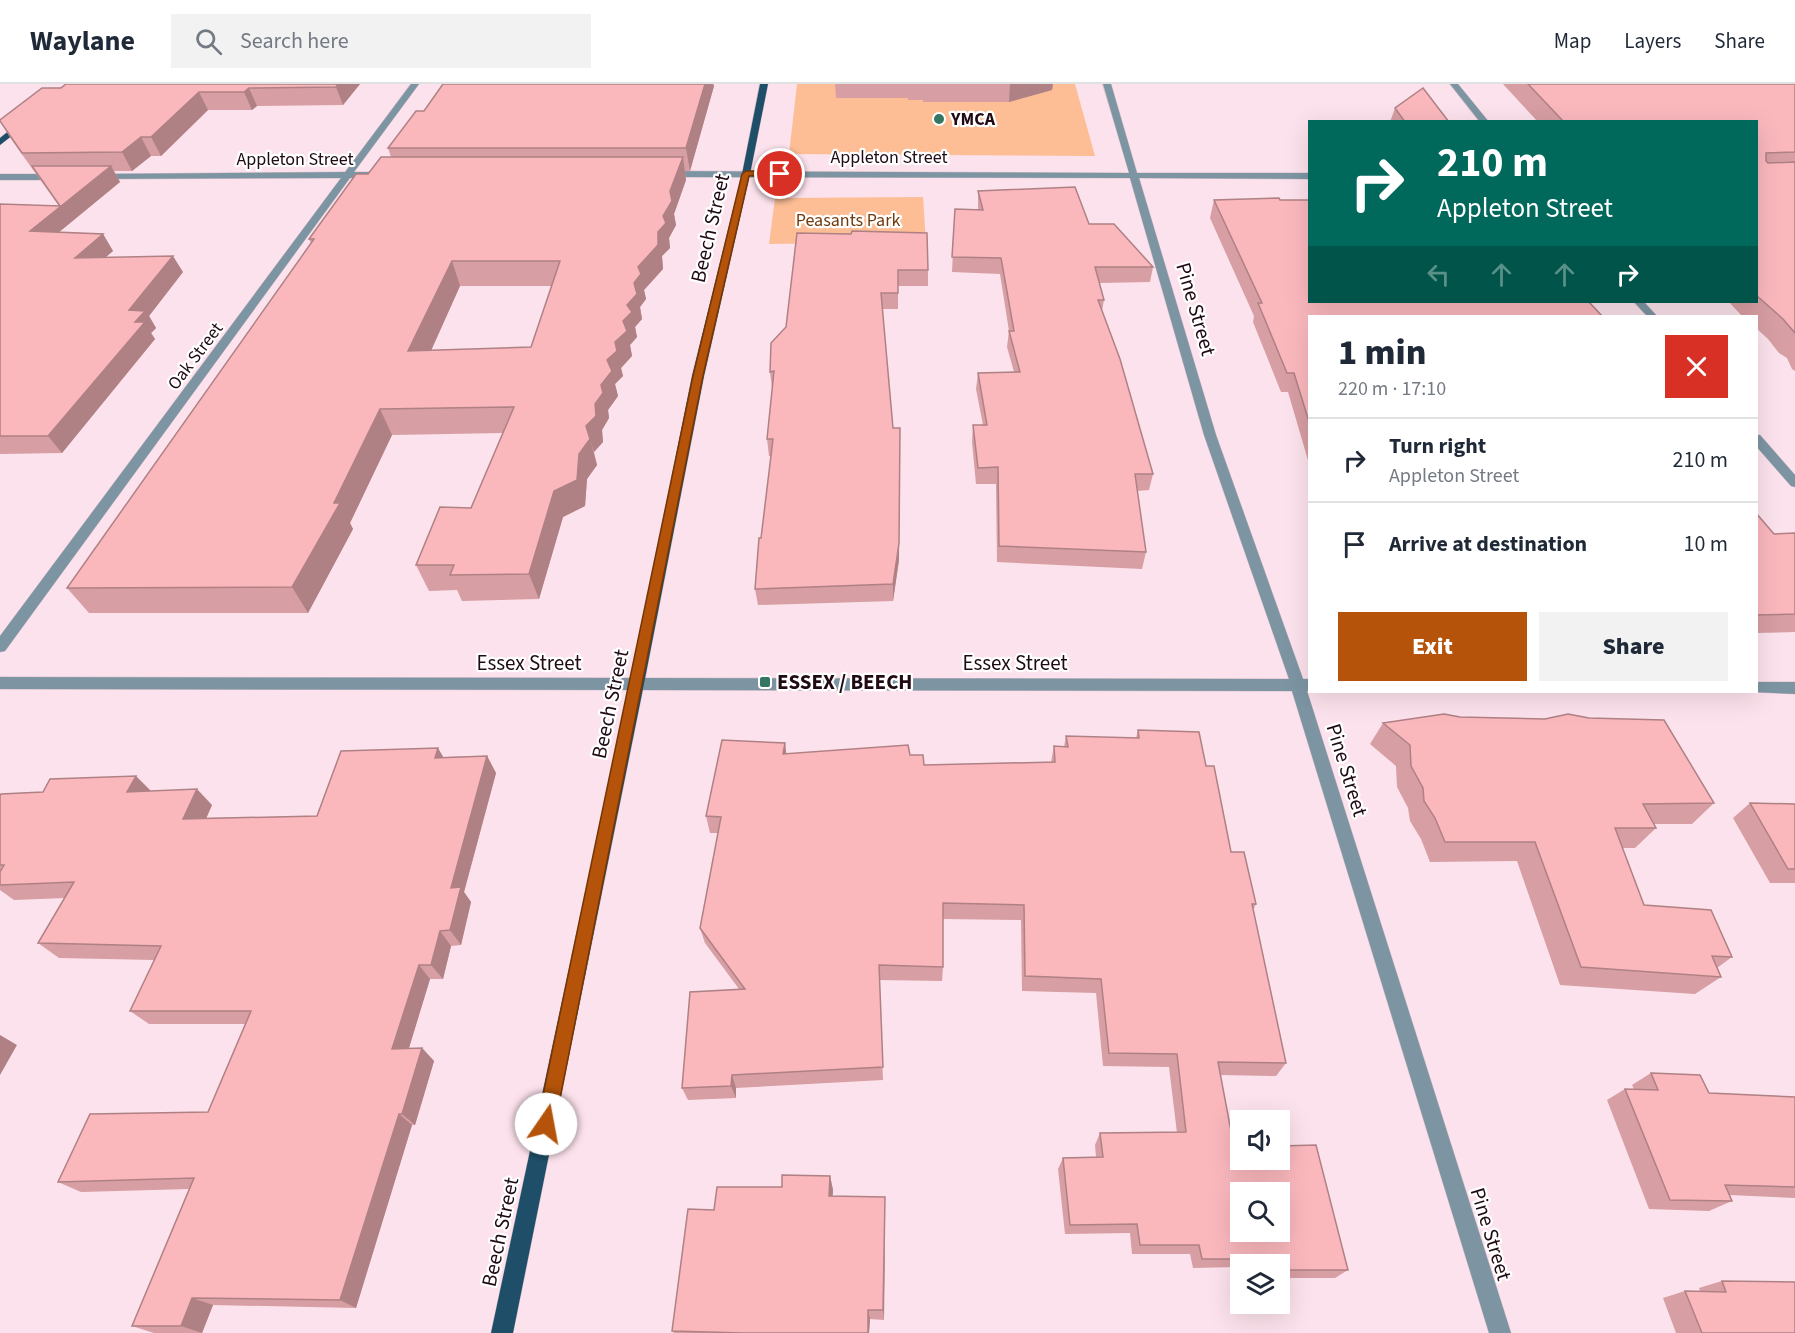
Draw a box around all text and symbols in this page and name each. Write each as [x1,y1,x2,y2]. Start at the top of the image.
search box [171,14,591,68]
text: Waylane [30,21,135,61]
icon: search [192,25,225,58]
text: Search here [240,25,349,57]
text: Map [1554,26,1591,56]
text: Layers [1624,26,1681,56]
text: Share [1714,26,1765,56]
place label: YMCA [950,107,996,132]
marker: YMCA [932,112,946,126]
text: 210 m [1437,133,1548,193]
icon: right [1338,144,1416,222]
street label: Appleton Street [830,145,948,170]
street label: Appleton Street [236,147,354,172]
pin [754,148,805,199]
icon: arrive [763,157,796,190]
street label: Beech Street [683,171,737,285]
text: Appleton Street [1437,189,1613,228]
park label: Peasants Park [796,208,900,233]
icon: left [1422,258,1455,291]
icon: ahead [1485,258,1518,291]
icon: ahead [1548,258,1581,291]
icon: right [1611,258,1644,291]
street label: Pine Street [1168,259,1224,359]
street label: Oak Street [162,317,229,395]
text: 1 min [1338,327,1426,378]
button: close [1665,335,1728,398]
text: 220 m · 17:10 [1338,375,1446,403]
text: Turn right [1389,430,1486,462]
icon: right [1338,444,1371,477]
text: 210 m [1673,444,1728,476]
text: Appleton Street [1389,462,1519,490]
icon: arrive [1338,528,1371,561]
text: Arrive at destination [1389,528,1587,560]
text: 10 m [1683,528,1728,560]
button: Exit [1338,612,1527,681]
button: Share [1539,612,1728,681]
street label: Beech Street [584,647,636,761]
street label: Essex Street [476,648,582,678]
street label: Essex Street [962,648,1068,678]
place label: ESSEX / BEECH [777,667,913,697]
marker: ESSEX / BEECH [758,675,772,689]
street label: Pine Street [1319,720,1375,820]
position arrow [514,1092,578,1156]
map controls [1230,1110,1290,1314]
button: sound [1230,1110,1290,1170]
street label: Beech Street [474,1175,526,1289]
button: search [1230,1182,1290,1242]
street label: Pine Street [1463,1184,1519,1284]
button: layers [1230,1254,1290,1314]

